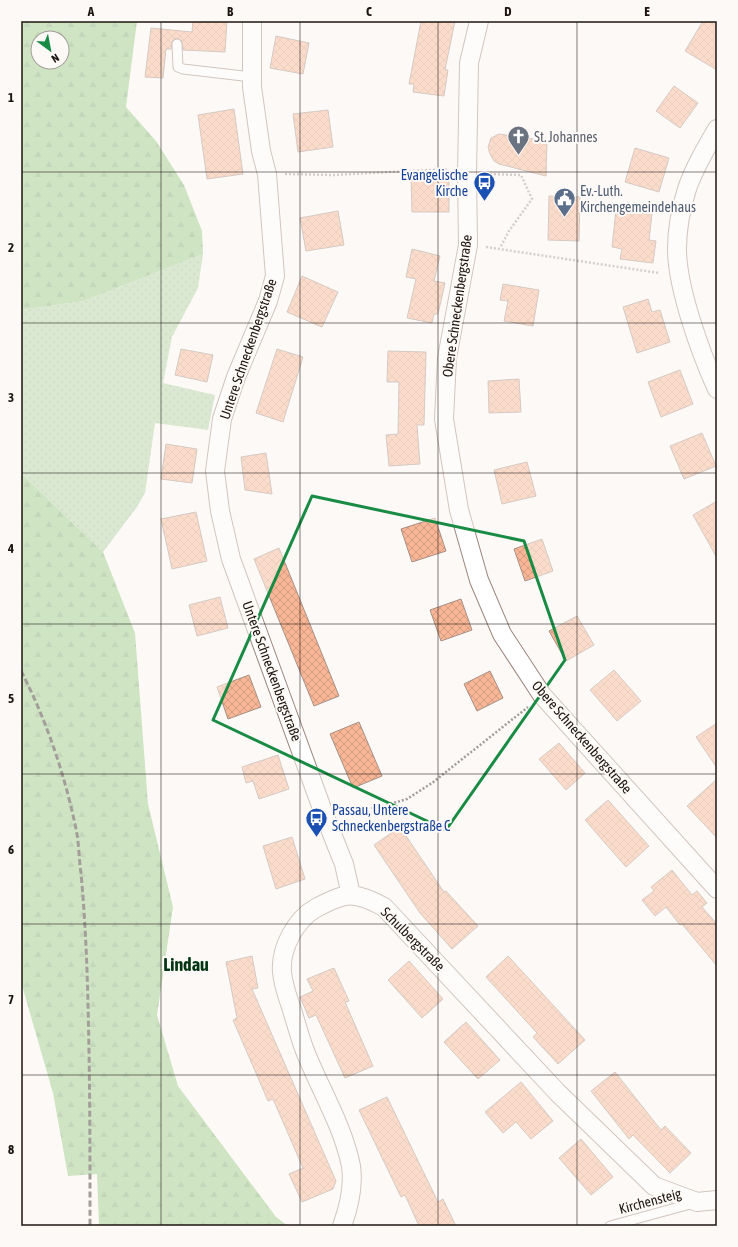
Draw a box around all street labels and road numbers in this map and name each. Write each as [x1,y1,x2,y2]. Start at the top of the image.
street label: Obere Schneckenbergstraße [439,234,475,378]
street label: Untere Schneckenbergstraße [216,277,280,421]
street label: Untere Schneckenbergstraße [239,599,305,743]
street label: Obere Schneckenbergstraße [529,678,635,796]
street label: Schulbergstraße [378,904,448,974]
street label: Kirchensteig [617,1185,683,1217]

